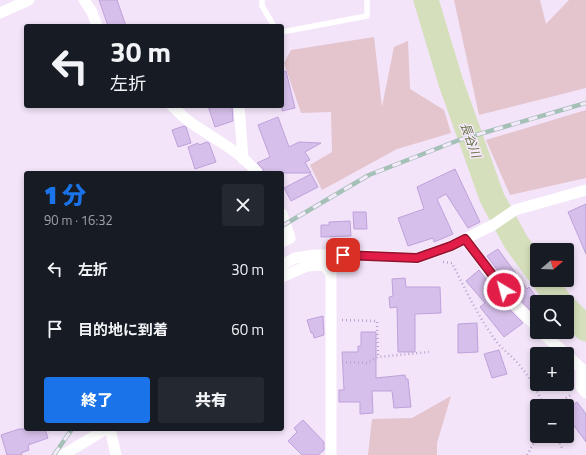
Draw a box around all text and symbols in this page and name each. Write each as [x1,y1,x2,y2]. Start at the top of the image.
text: 30 m [110,30,171,73]
icon: left [44,40,96,92]
text: 左折 [110,70,146,97]
water label: 長谷川 [456,120,487,162]
text: 1 分 [44,177,86,213]
button: close [222,184,264,226]
text: 90 m · 16:32 [44,210,113,230]
pin [326,238,360,272]
north arrow [530,243,574,287]
map controls [530,243,574,443]
icon: arrive [332,244,354,266]
icon: left [44,258,66,280]
text: 左折 [78,258,108,281]
text: 30 m [231,258,264,281]
position arrow [483,269,525,311]
button: search [530,295,574,339]
icon: arrive [44,318,66,340]
text: 目的地に到着 [78,318,168,341]
text: 60 m [231,318,264,341]
button: + [530,347,574,391]
button: 終了 [44,377,150,423]
button: 共有 [158,377,264,423]
button: − [530,399,574,443]

